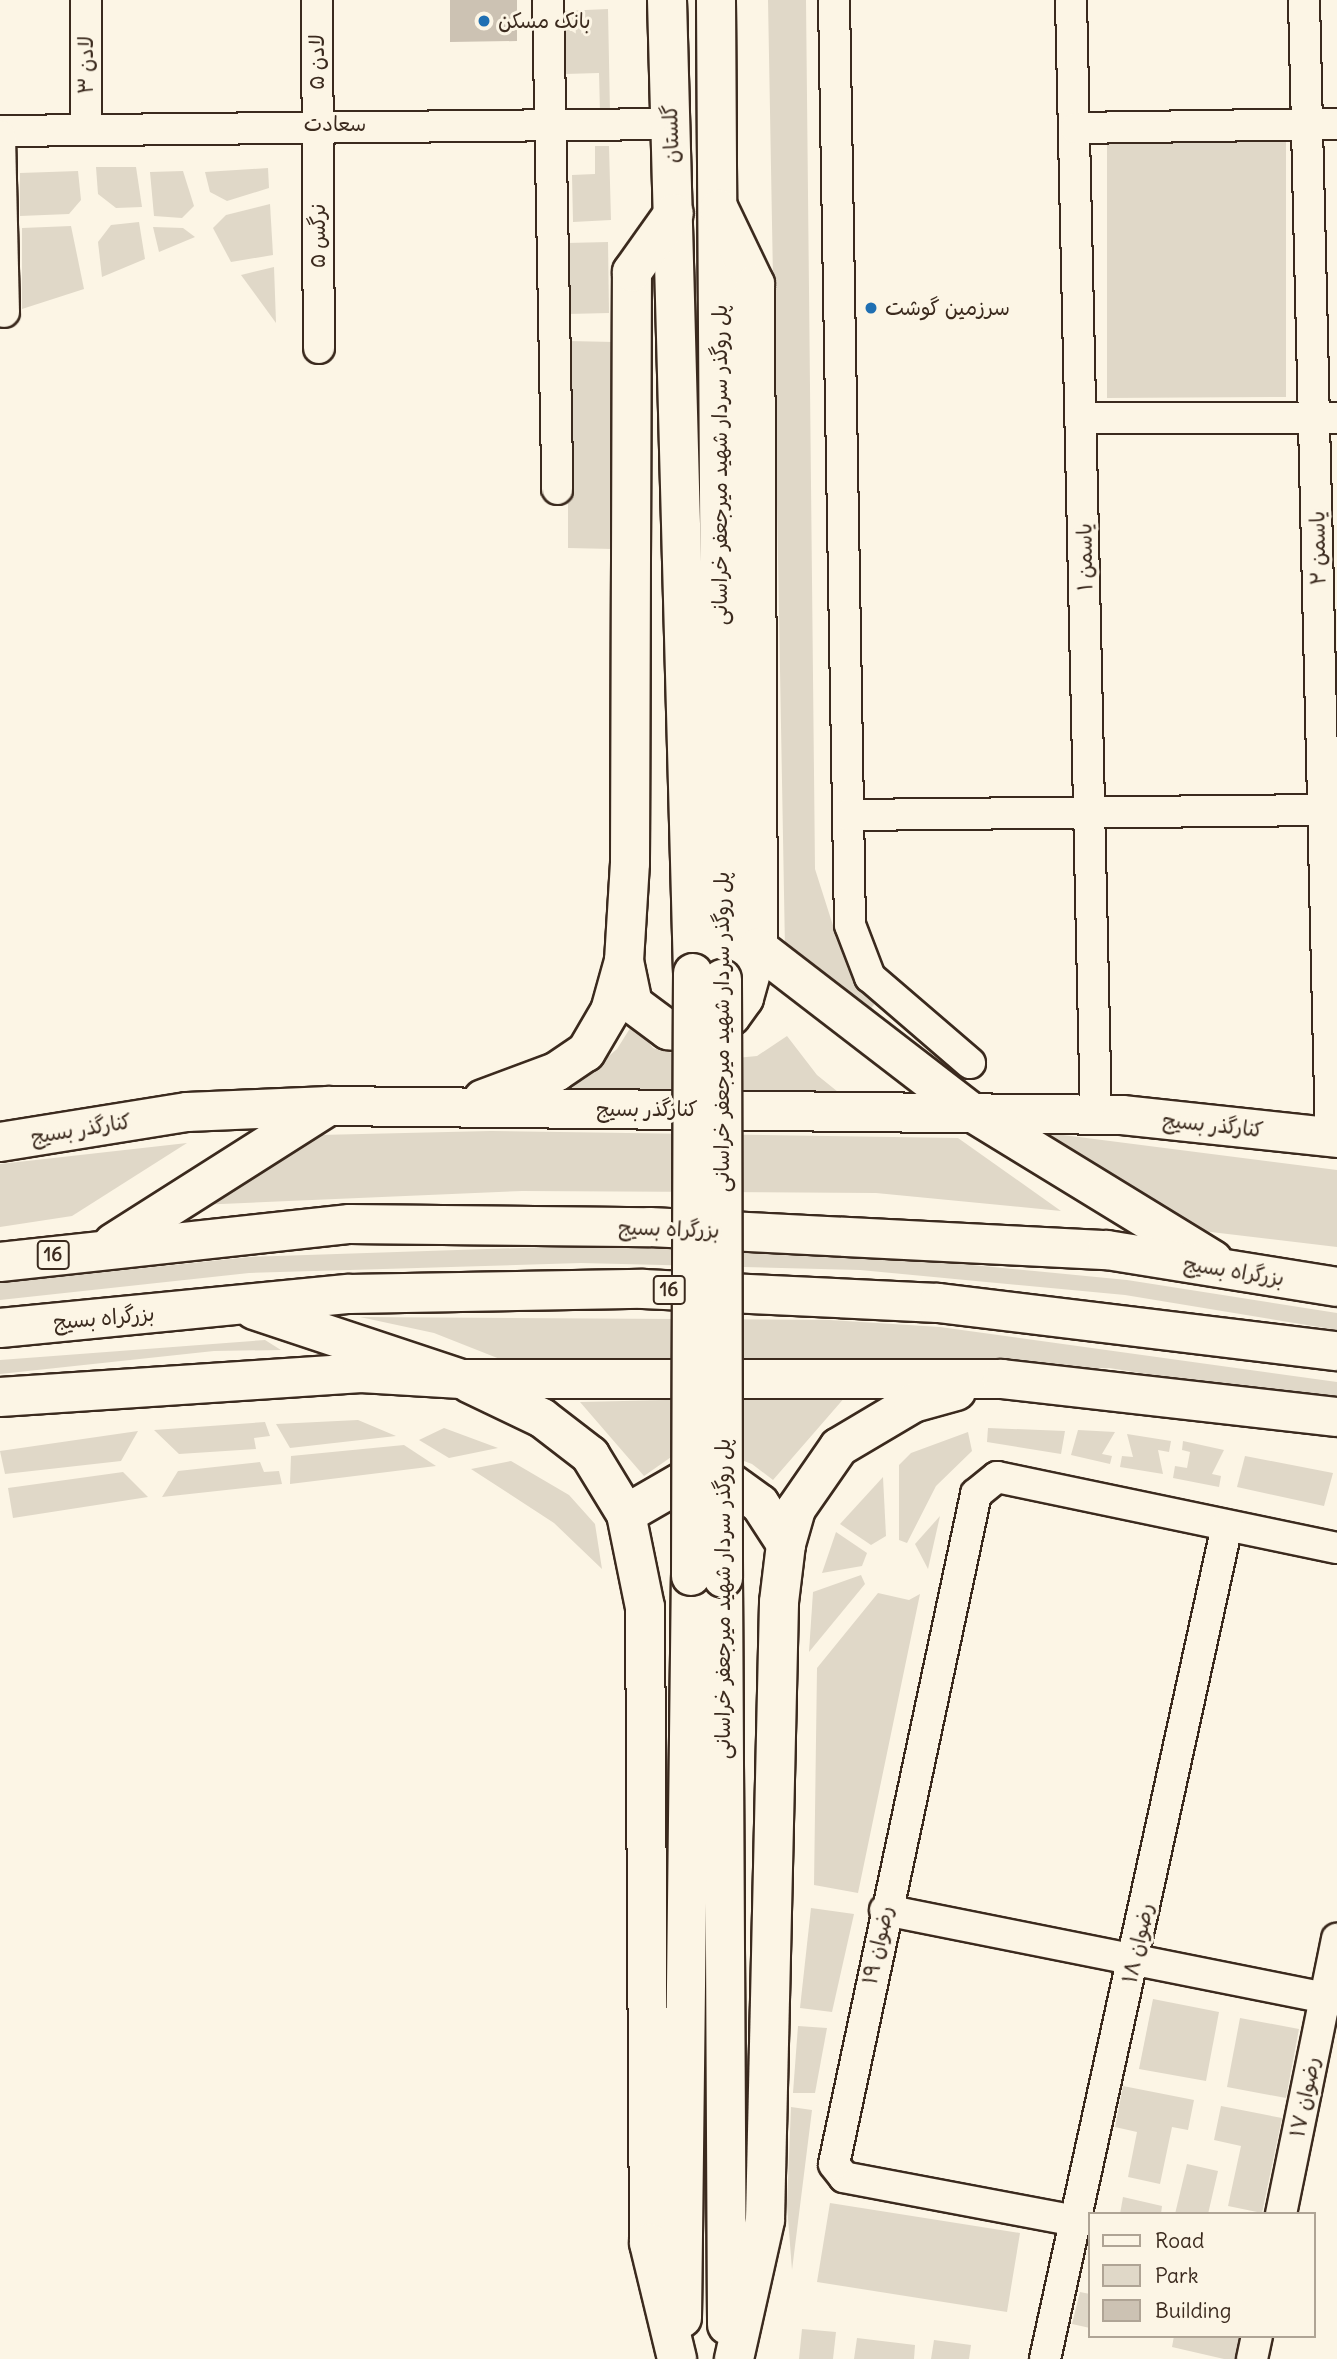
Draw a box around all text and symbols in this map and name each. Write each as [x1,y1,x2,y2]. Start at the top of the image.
place label: بانک مسکن [498,8,591,34]
marker: بانک مسکن [476,13,492,29]
street label: لادن ۵ [304,34,330,90]
street label: لادن ۳ [73,36,99,94]
street label: گلستان [657,104,685,164]
street label: سعادت [304,111,366,137]
street label: نرگس ۵ [305,204,331,268]
place label: سرزمین گوشت [885,295,1010,321]
marker: سرزمین گوشت [863,300,879,316]
street label: پل روگذر سردار شهید میرجعفر خراسانی [707,305,733,625]
street label: یاسمن ۲ [1305,511,1331,585]
street label: یاسمن ۱ [1072,523,1098,591]
street label: پل روگذر سردار شهید میرجعفر خراسانی [709,872,735,1192]
street label: کنارگذر بسیج [596,1096,698,1122]
street label: کنارگذر بسیج [1161,1107,1265,1143]
street label: کنارگذر بسیج [29,1109,133,1149]
street label: بزرگراه بسیج [618,1215,720,1243]
road number: 16 [36,1240,70,1270]
street label: بزرگراه بسیج [1182,1251,1286,1291]
road number: 16 [652,1274,686,1306]
street label: بزرگراه بسیج [52,1301,156,1335]
street label: پل روگذر سردار شهید میرجعفر خراسانی [710,1439,736,1759]
street label: رضوان ۱۸ [1117,1901,1159,1985]
street label: رضوان ۱۹ [857,1903,899,1987]
street label: رضوان ۱۷ [1285,2055,1325,2139]
legend [1088,2212,1316,2338]
text: Road [1155,2227,1204,2254]
text: Park [1155,2262,1198,2289]
text: Building [1155,2297,1231,2324]

